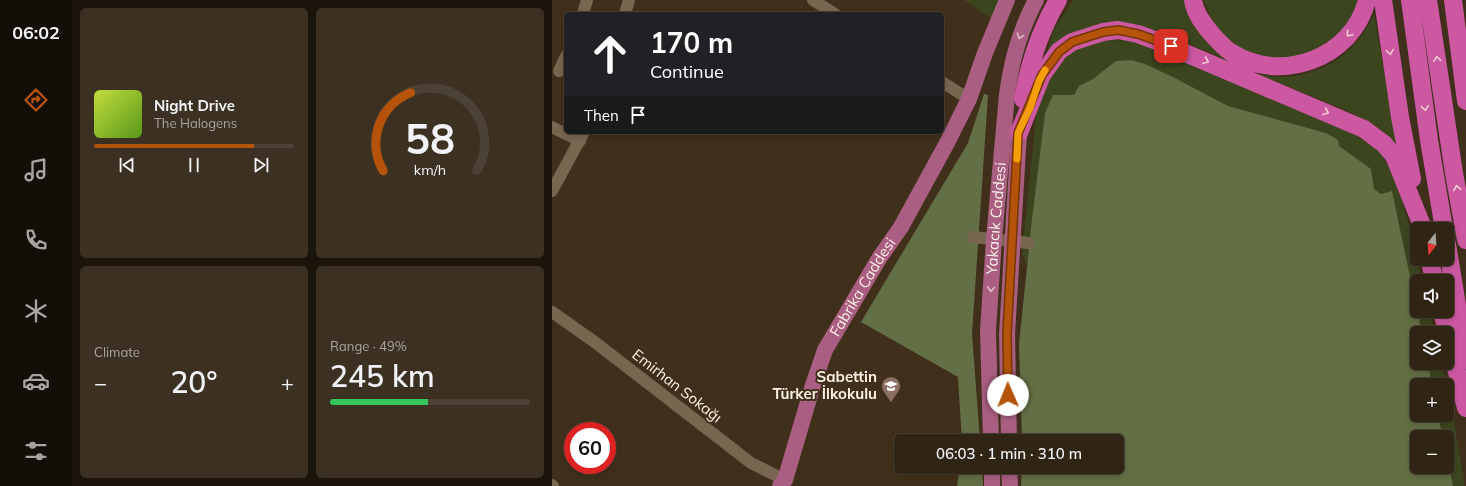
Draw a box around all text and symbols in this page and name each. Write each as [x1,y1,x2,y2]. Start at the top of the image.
text: 06:02 [12,21,60,44]
text: 170 m [650,25,733,60]
icon: ahead [584,28,636,80]
pin [1154,29,1188,63]
one-way arrow [1347,30,1354,37]
one-way arrow [1017,32,1025,39]
icon: arrive [1160,35,1182,57]
one-way arrow [1385,49,1394,56]
one-way arrow [1201,56,1209,64]
one-way arrow [1433,56,1442,62]
text: Continue [650,60,724,83]
icon: directions [22,86,50,114]
text: Night Drive [154,96,235,115]
icon: arrive [627,104,649,126]
one-way arrow [1420,105,1429,111]
text: Then [584,106,619,125]
one-way arrow [1321,107,1329,115]
text: 58 [405,112,455,164]
text: The Halogens [154,115,237,131]
icon: previous [116,154,138,176]
icon: pause [183,154,205,176]
icon: next [250,154,272,176]
icon: music [22,156,50,184]
text: km/h [414,160,446,178]
street label: Yakacık Caddesi [982,161,1010,276]
one-way arrow [1453,185,1461,191]
north arrow [1410,222,1454,266]
map controls [1410,222,1454,474]
icon: phone [22,226,50,254]
street label: Fabrika Caddesi [825,234,899,340]
button: sound [1410,274,1454,318]
one-way arrow [986,286,995,292]
icon: climate [22,297,50,325]
button: layers [1410,326,1454,370]
text: Range · 49% [330,338,407,354]
text: Climate [94,344,140,360]
street label: Emirhan Sokağı [629,345,726,427]
text: 245 km [330,357,435,395]
text: 20° [170,363,218,401]
icon: car [22,367,50,395]
place label: Sabettin Türker İlkokulu [772,367,877,403]
text: − [94,369,107,397]
text: + [281,369,294,397]
position arrow [987,374,1029,416]
school or university icon: Sabettin Türker İlkokulu [880,375,902,403]
button: + [1410,378,1454,422]
speed limit sign: 60 [564,422,616,474]
button: − [1410,430,1454,474]
icon: filters [22,437,50,465]
text: 06:03 · 1 min · 310 m [936,444,1082,463]

